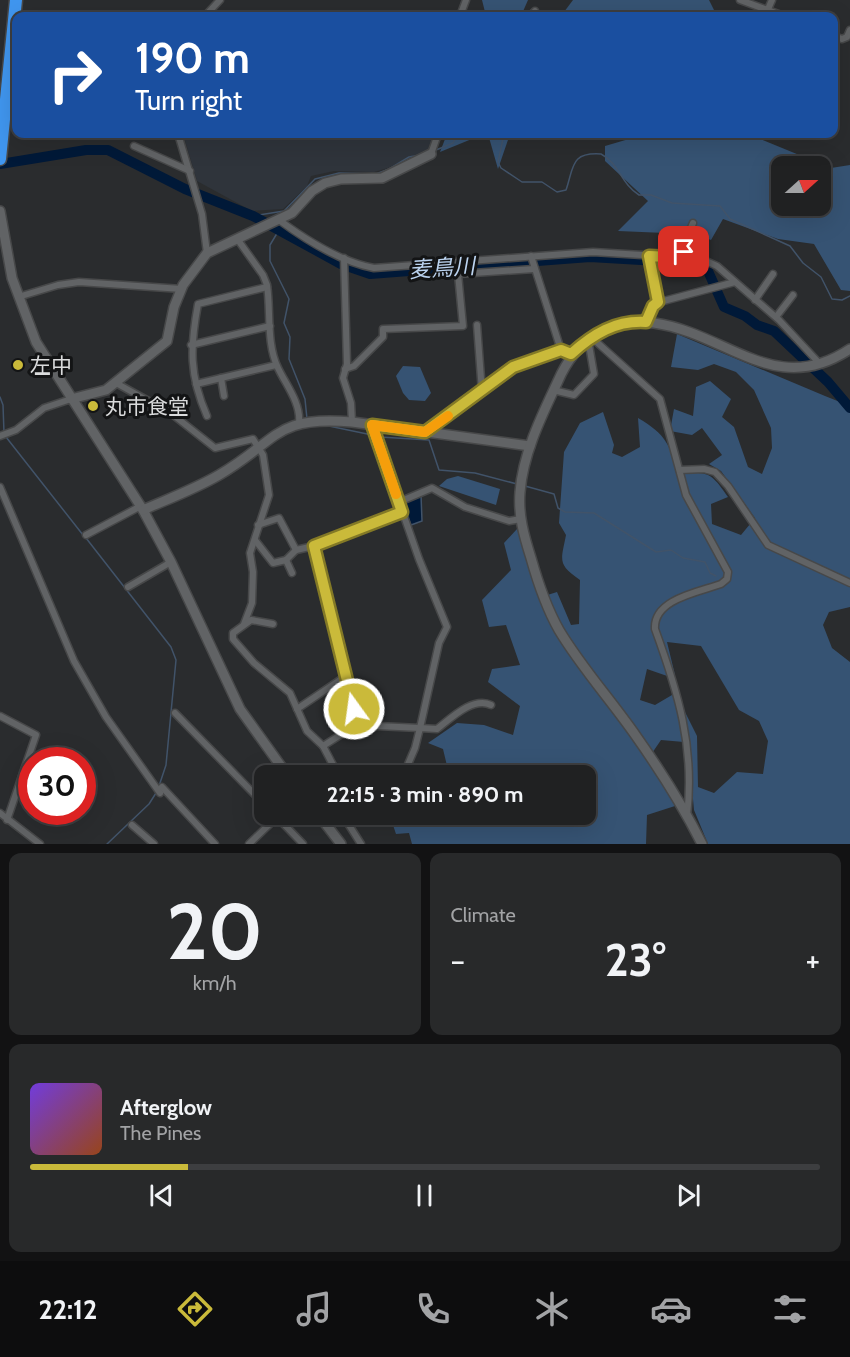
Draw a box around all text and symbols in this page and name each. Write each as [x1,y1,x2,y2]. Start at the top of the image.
text: 190 m [135,32,250,84]
icon: right [36,36,114,114]
text: Turn right [135,84,242,117]
north arrow [771,156,831,216]
map controls [771,156,831,216]
pin [658,226,709,277]
icon: arrive [667,235,700,268]
water label: 麦鳥川 [408,252,478,284]
place label: 左中 [30,353,72,378]
marker: 左中 [11,358,25,372]
place label: 丸市食堂 [105,394,189,419]
marker: 丸市食堂 [86,399,100,413]
position arrow [322,677,386,741]
speed limit sign: 30 [18,747,96,825]
text: 22:15 · 3 min · 890 m [327,781,523,808]
text: 20 [167,884,263,979]
text: Climate [451,903,516,927]
text: 23° [605,933,666,987]
text: − [451,940,465,980]
text: + [805,940,820,980]
text: km/h [193,971,237,995]
text: Afterglow [120,1094,212,1121]
text: The Pines [120,1121,201,1145]
icon: previous [145,1179,178,1212]
icon: pause [408,1179,441,1212]
icon: next [672,1179,705,1212]
icon: directions [174,1288,216,1330]
icon: music [293,1288,335,1330]
icon: phone [412,1288,454,1330]
icon: climate [531,1288,573,1330]
icon: car [650,1288,692,1330]
icon: filters [769,1288,811,1330]
text: 22:12 [39,1293,97,1326]

